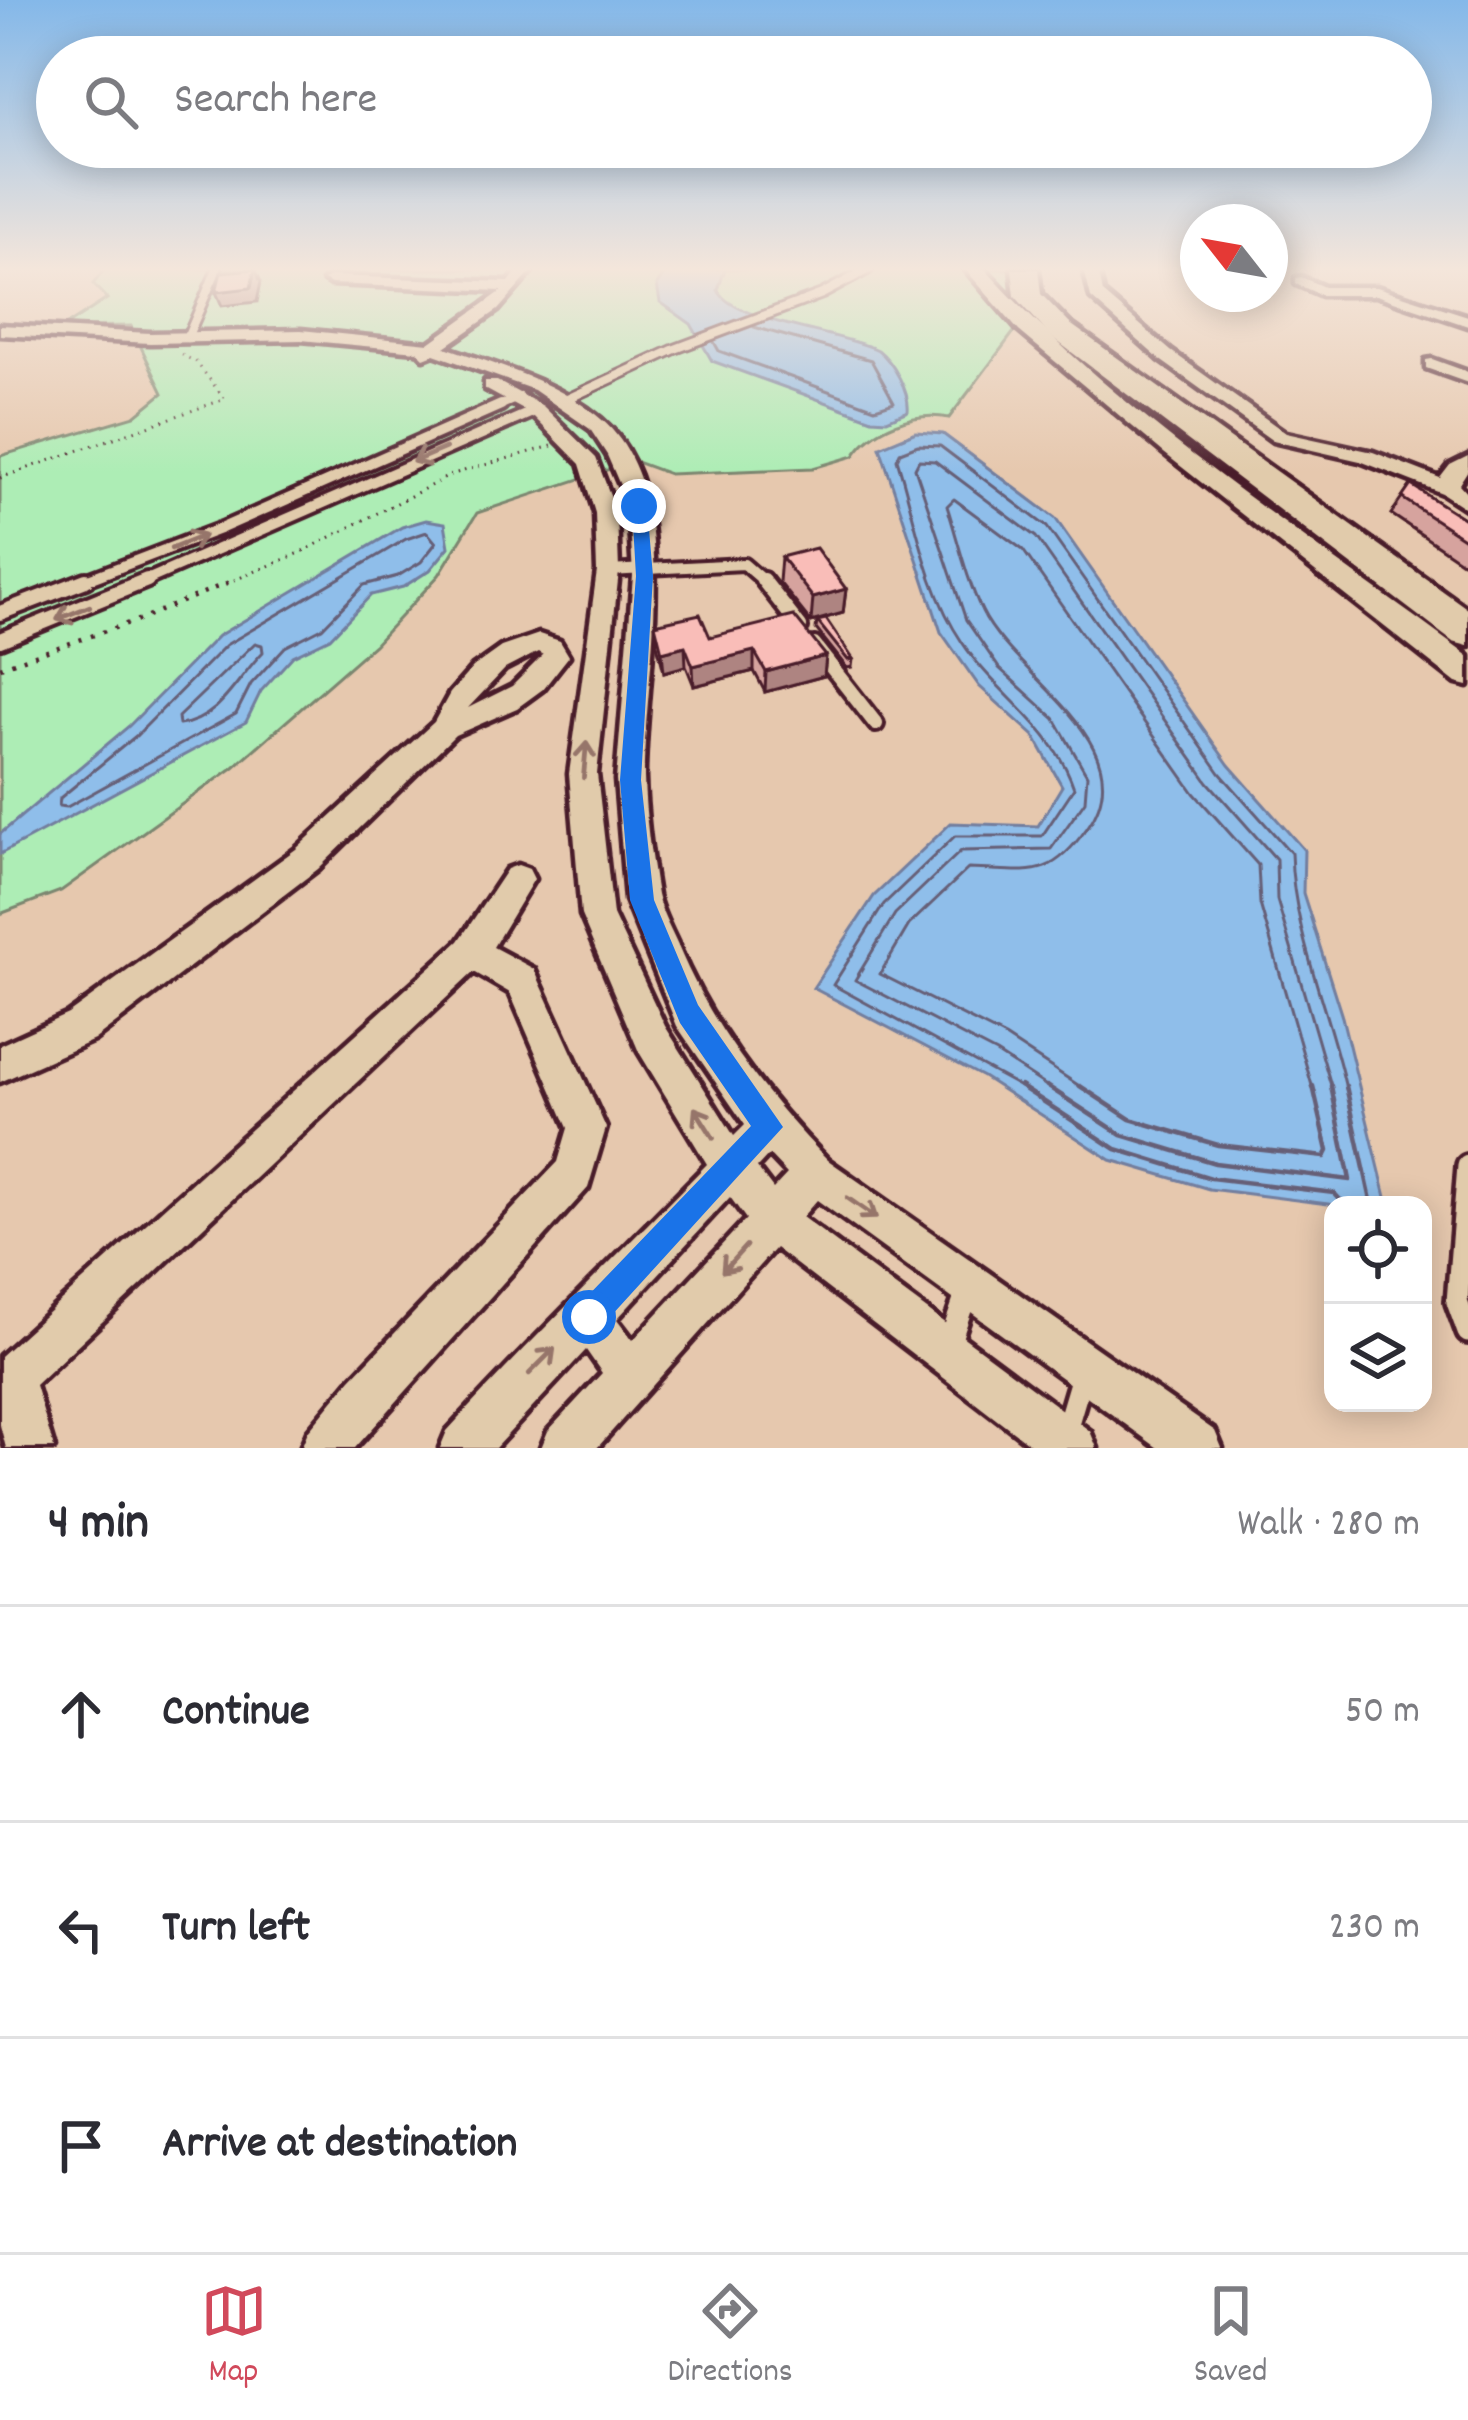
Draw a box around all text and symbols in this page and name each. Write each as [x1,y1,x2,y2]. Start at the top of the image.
search box [36,36,1432,168]
icon: search [78,69,144,135]
text: Search here [174,70,377,134]
north arrow [1180,204,1288,312]
one-way arrow [412,446,449,467]
route end [612,479,666,533]
one-way arrow [168,530,205,551]
one-way arrow [55,603,92,625]
one-way arrow [574,741,597,780]
one-way arrow [692,1107,716,1141]
one-way arrow [845,1195,879,1220]
map controls [1324,1196,1432,1412]
button: locate [1324,1196,1432,1304]
one-way arrow [721,1244,748,1274]
route start [562,1290,616,1344]
button: layers [1324,1304,1432,1412]
one-way arrow [528,1347,556,1376]
text: 4 min [48,1490,149,1562]
text: Walk · 280 m [1238,1499,1420,1554]
icon: ahead [48,1681,114,1747]
text: Continue [162,1682,310,1746]
text: 50 m [1345,1686,1420,1741]
icon: left [48,1897,114,1963]
text: Turn left [162,1898,310,1962]
text: 230 m [1329,1902,1420,1957]
icon: arrive [48,2113,114,2179]
text: Arrive at destination [162,2114,517,2178]
tab: Map [201,2278,267,2397]
tab: Directions [668,2278,793,2397]
tab: Saved [1194,2278,1267,2397]

